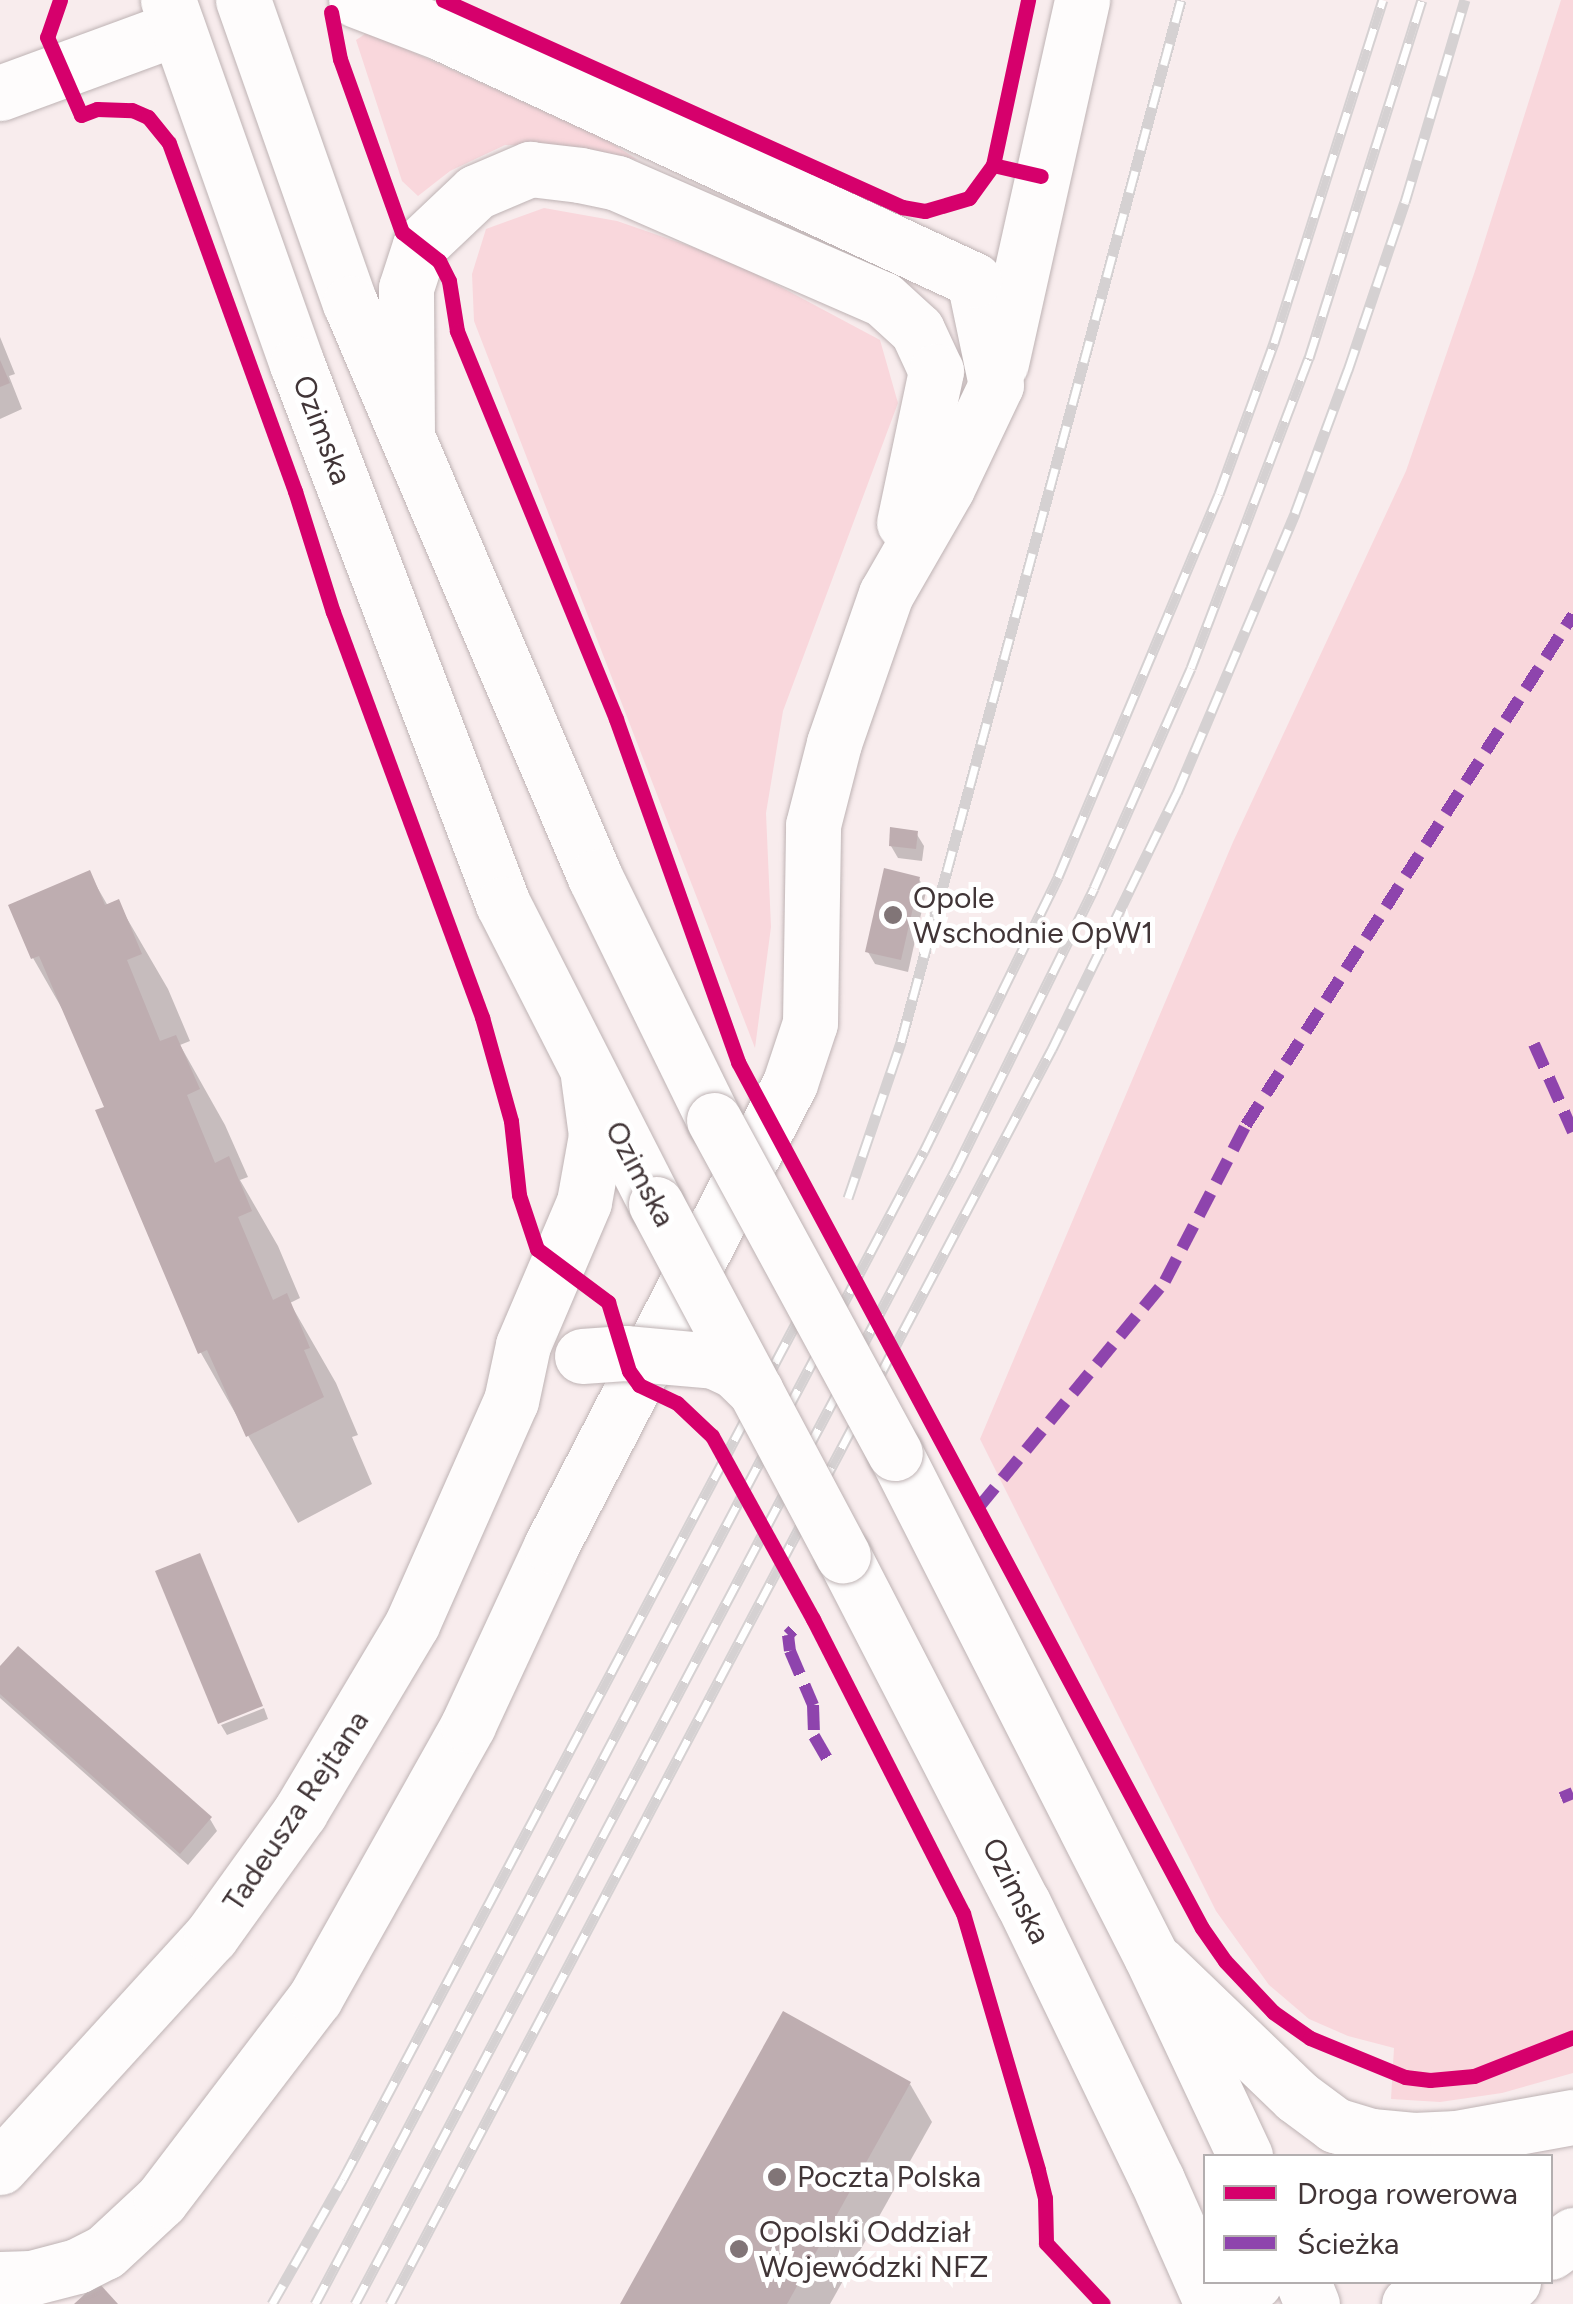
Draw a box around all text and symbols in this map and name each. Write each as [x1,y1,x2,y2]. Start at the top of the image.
street label: Ozimska [285,370,359,490]
place label: Opole Wschodnie OpW1 [913,880,1153,950]
marker: Opole Wschodnie OpW1 [882,904,904,926]
street label: Ozimska [597,1115,683,1233]
street label: Tadeusza Rejtana [216,1704,376,1918]
street label: Ozimska [974,1832,1058,1950]
legend [1203,2154,1553,2284]
place label: Poczta Polska [797,2159,981,2195]
marker: Poczta Polska [766,2166,788,2188]
text: Droga rowerowa [1297,2175,1518,2212]
place label: Opolski Oddział Wojewódzki NFZ [759,2214,989,2284]
text: Ścieżka [1297,2225,1399,2262]
marker: Opolski Oddział Wojewódzki NFZ [728,2238,750,2260]

